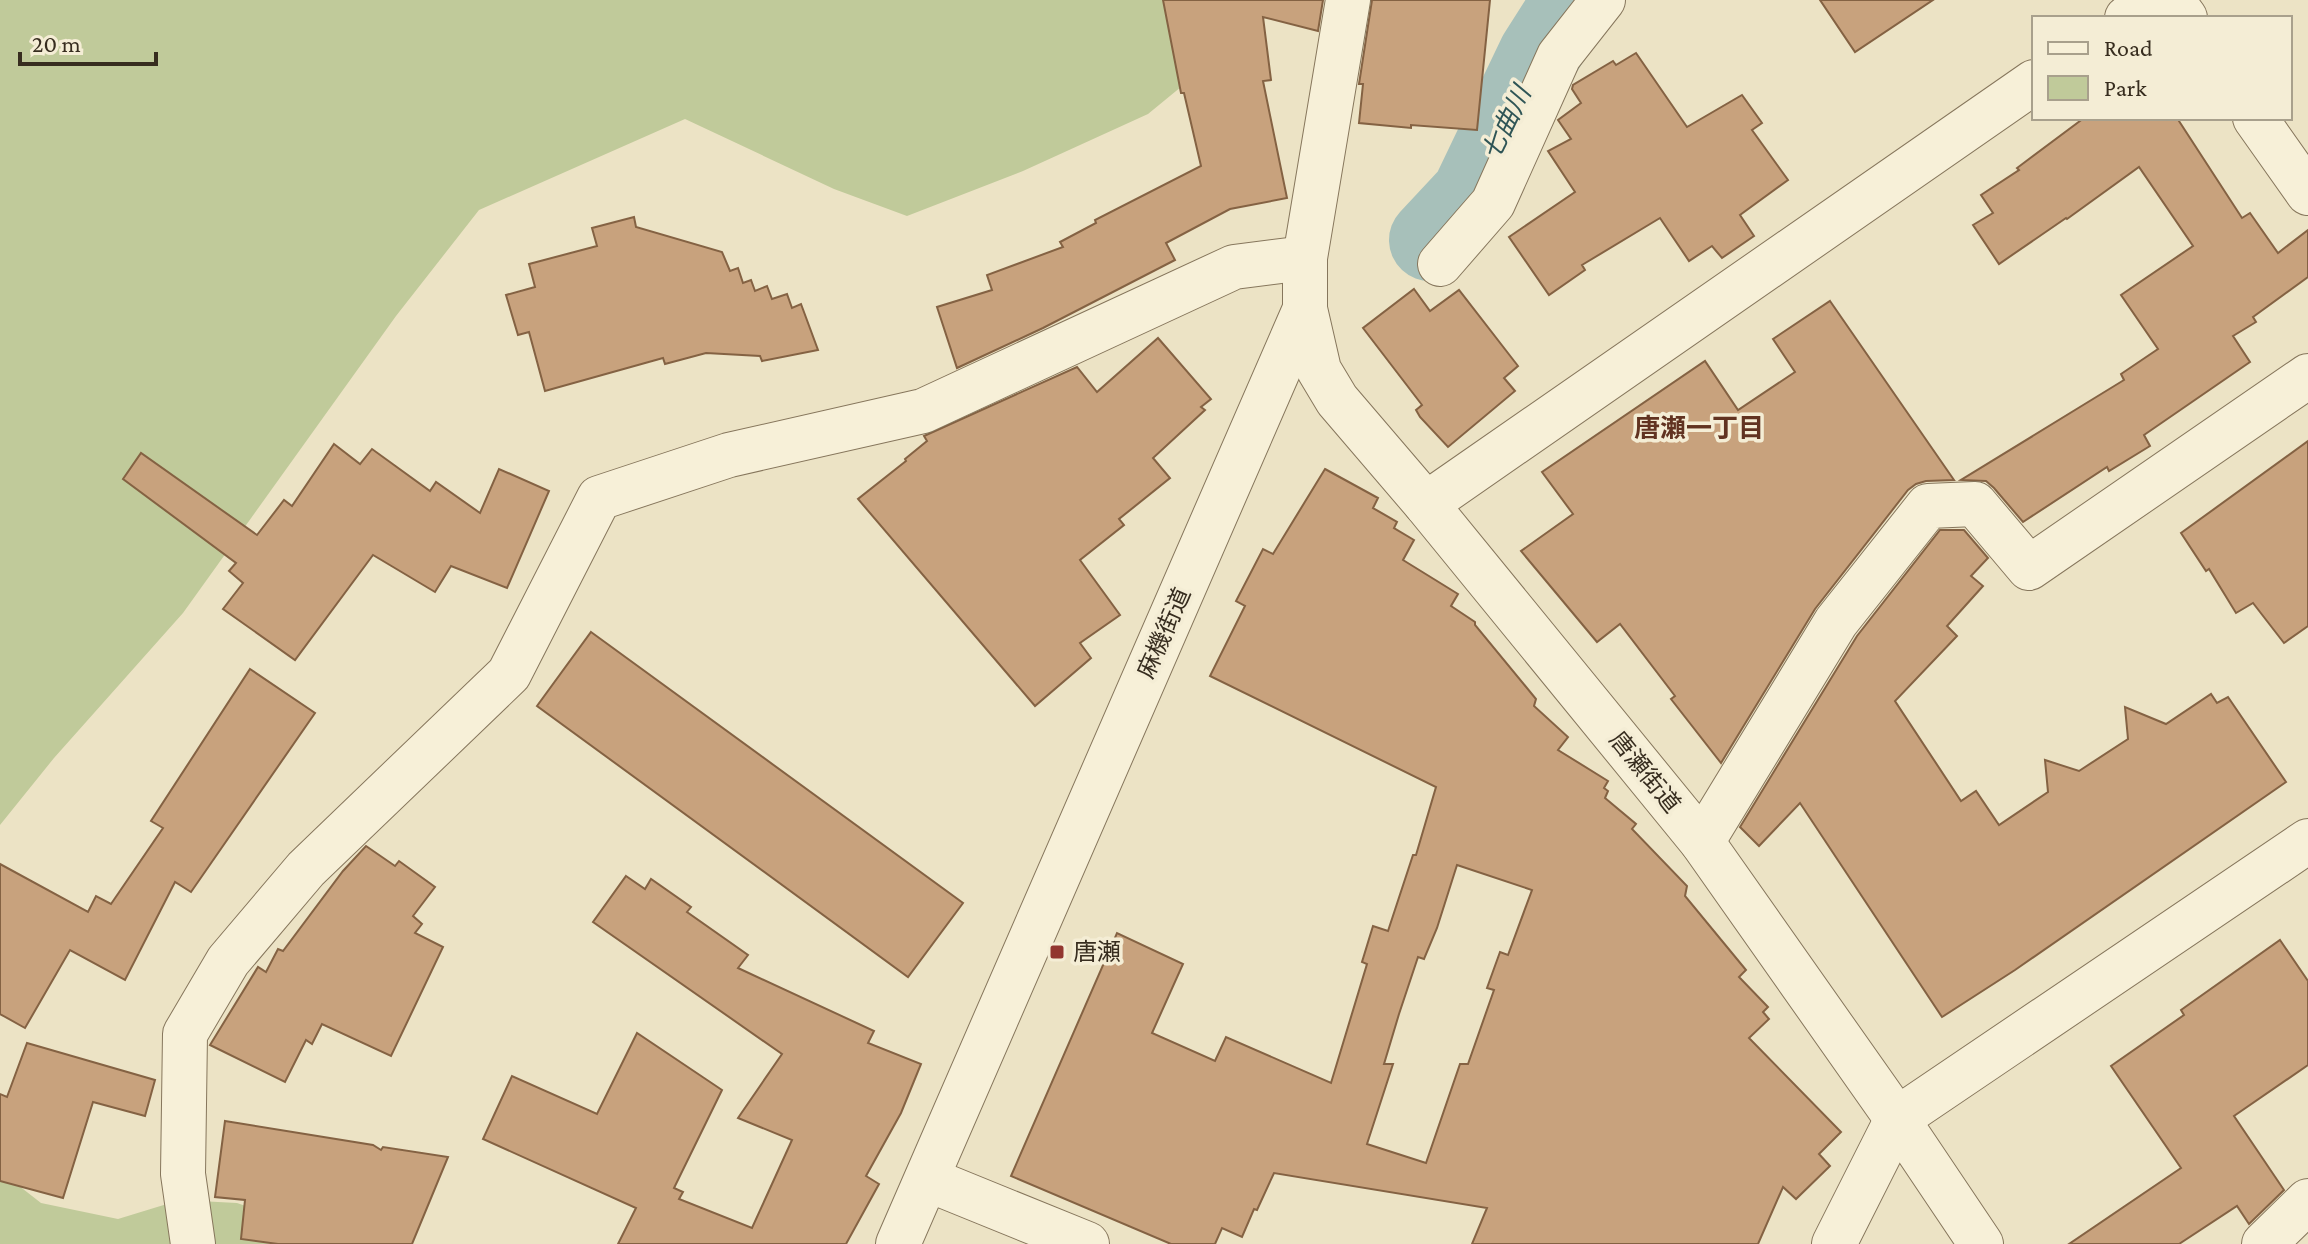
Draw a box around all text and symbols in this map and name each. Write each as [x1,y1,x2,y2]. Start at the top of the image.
scale bar [20,16,156,66]
legend [2032,16,2292,120]
text: 20 m [32,30,81,57]
text: Road [2104,34,2153,61]
text: Park [2104,74,2147,101]
water label: 七曲川 [1476,79,1538,165]
district label: 唐瀬一丁目 [1634,414,1764,443]
street label: 麻機街道 [1132,583,1195,682]
street label: 唐瀬街道 [1605,726,1686,817]
place label: 唐瀬 [1073,938,1121,965]
marker: 唐瀬 [1048,943,1066,961]

